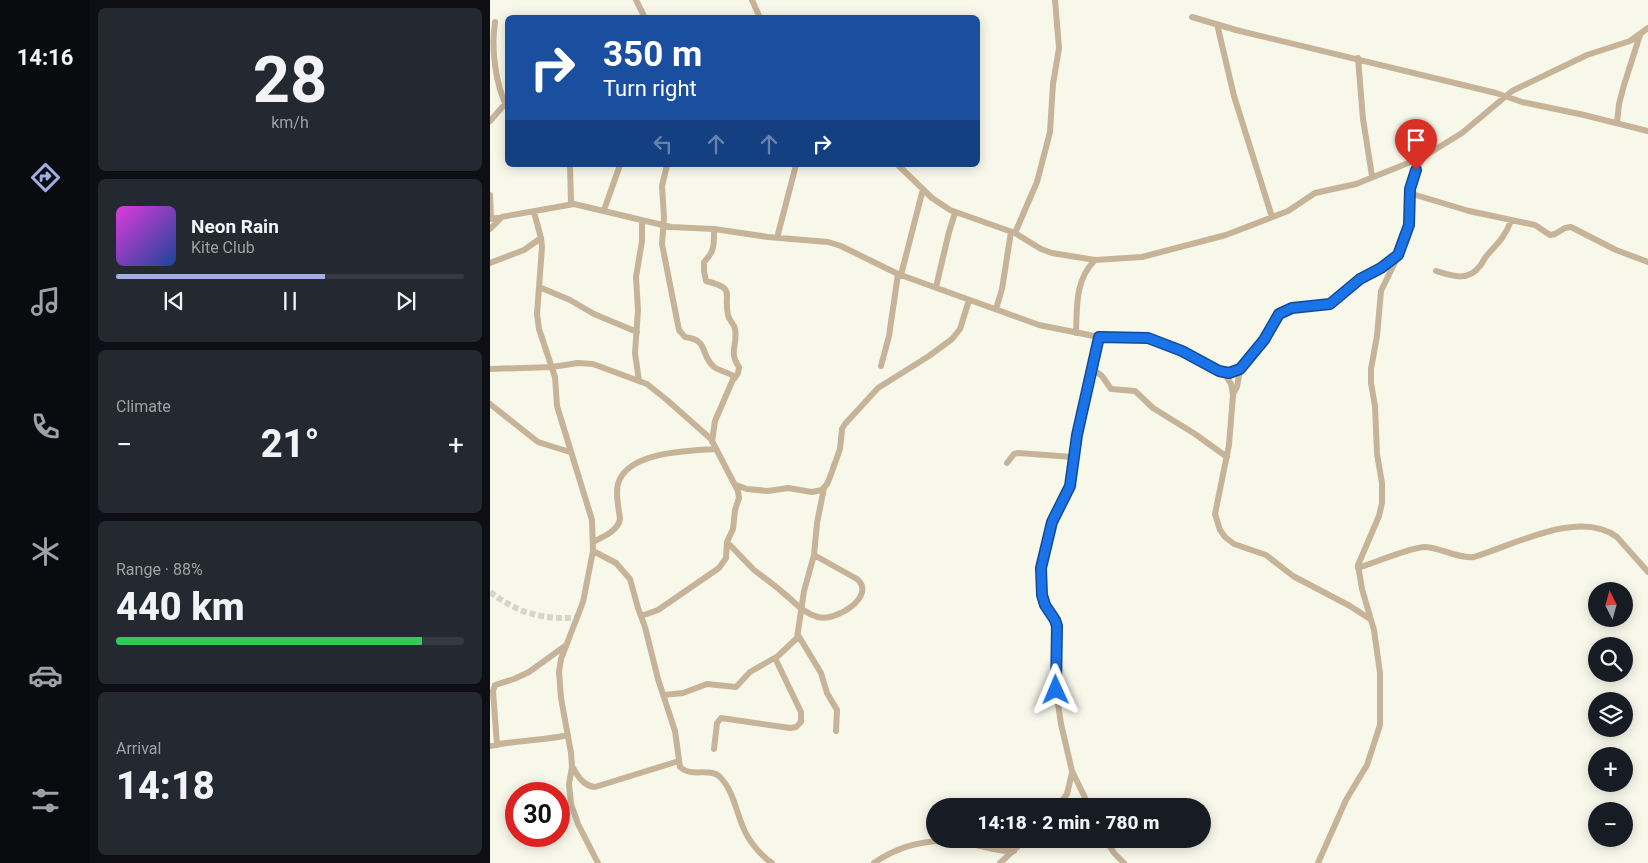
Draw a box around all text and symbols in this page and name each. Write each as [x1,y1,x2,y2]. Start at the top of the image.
text: 350 m [603,34,702,75]
icon: right [520,35,585,100]
text: 28 [253,42,327,118]
text: 14:16 [17,45,73,70]
text: Turn right [603,76,697,101]
text: km/h [271,113,309,132]
pin [1395,119,1437,170]
icon: arrive [1402,126,1430,154]
icon: left [649,130,677,158]
icon: ahead [702,130,730,158]
icon: ahead [755,130,783,158]
icon: right [808,130,836,158]
icon: directions [28,160,63,195]
text: Neon Rain [191,215,279,238]
text: Kite Club [191,238,255,257]
icon: music [28,284,63,319]
icon: previous [160,287,188,315]
icon: pause [276,287,304,315]
icon: next [392,287,420,315]
text: Climate [116,397,171,416]
icon: phone [28,409,63,444]
text: 21° [261,422,319,466]
text: − [116,428,132,461]
text: + [448,428,464,461]
icon: climate [28,534,63,569]
text: Range · 88% [116,560,203,579]
north arrow [1588,582,1632,628]
map controls [1588,582,1633,847]
text: 440 km [116,585,245,629]
button: search [1588,637,1633,682]
icon: car [28,658,63,693]
position arrow [1029,663,1081,715]
button: layers [1588,692,1633,737]
text: Arrival [116,739,161,758]
button: + [1588,747,1633,792]
text: 14:18 [116,764,215,808]
speed limit sign: 30 [505,782,570,847]
icon: filters [28,783,63,818]
button: − [1588,802,1633,847]
text: 14:18 · 2 min · 780 m [977,811,1160,834]

